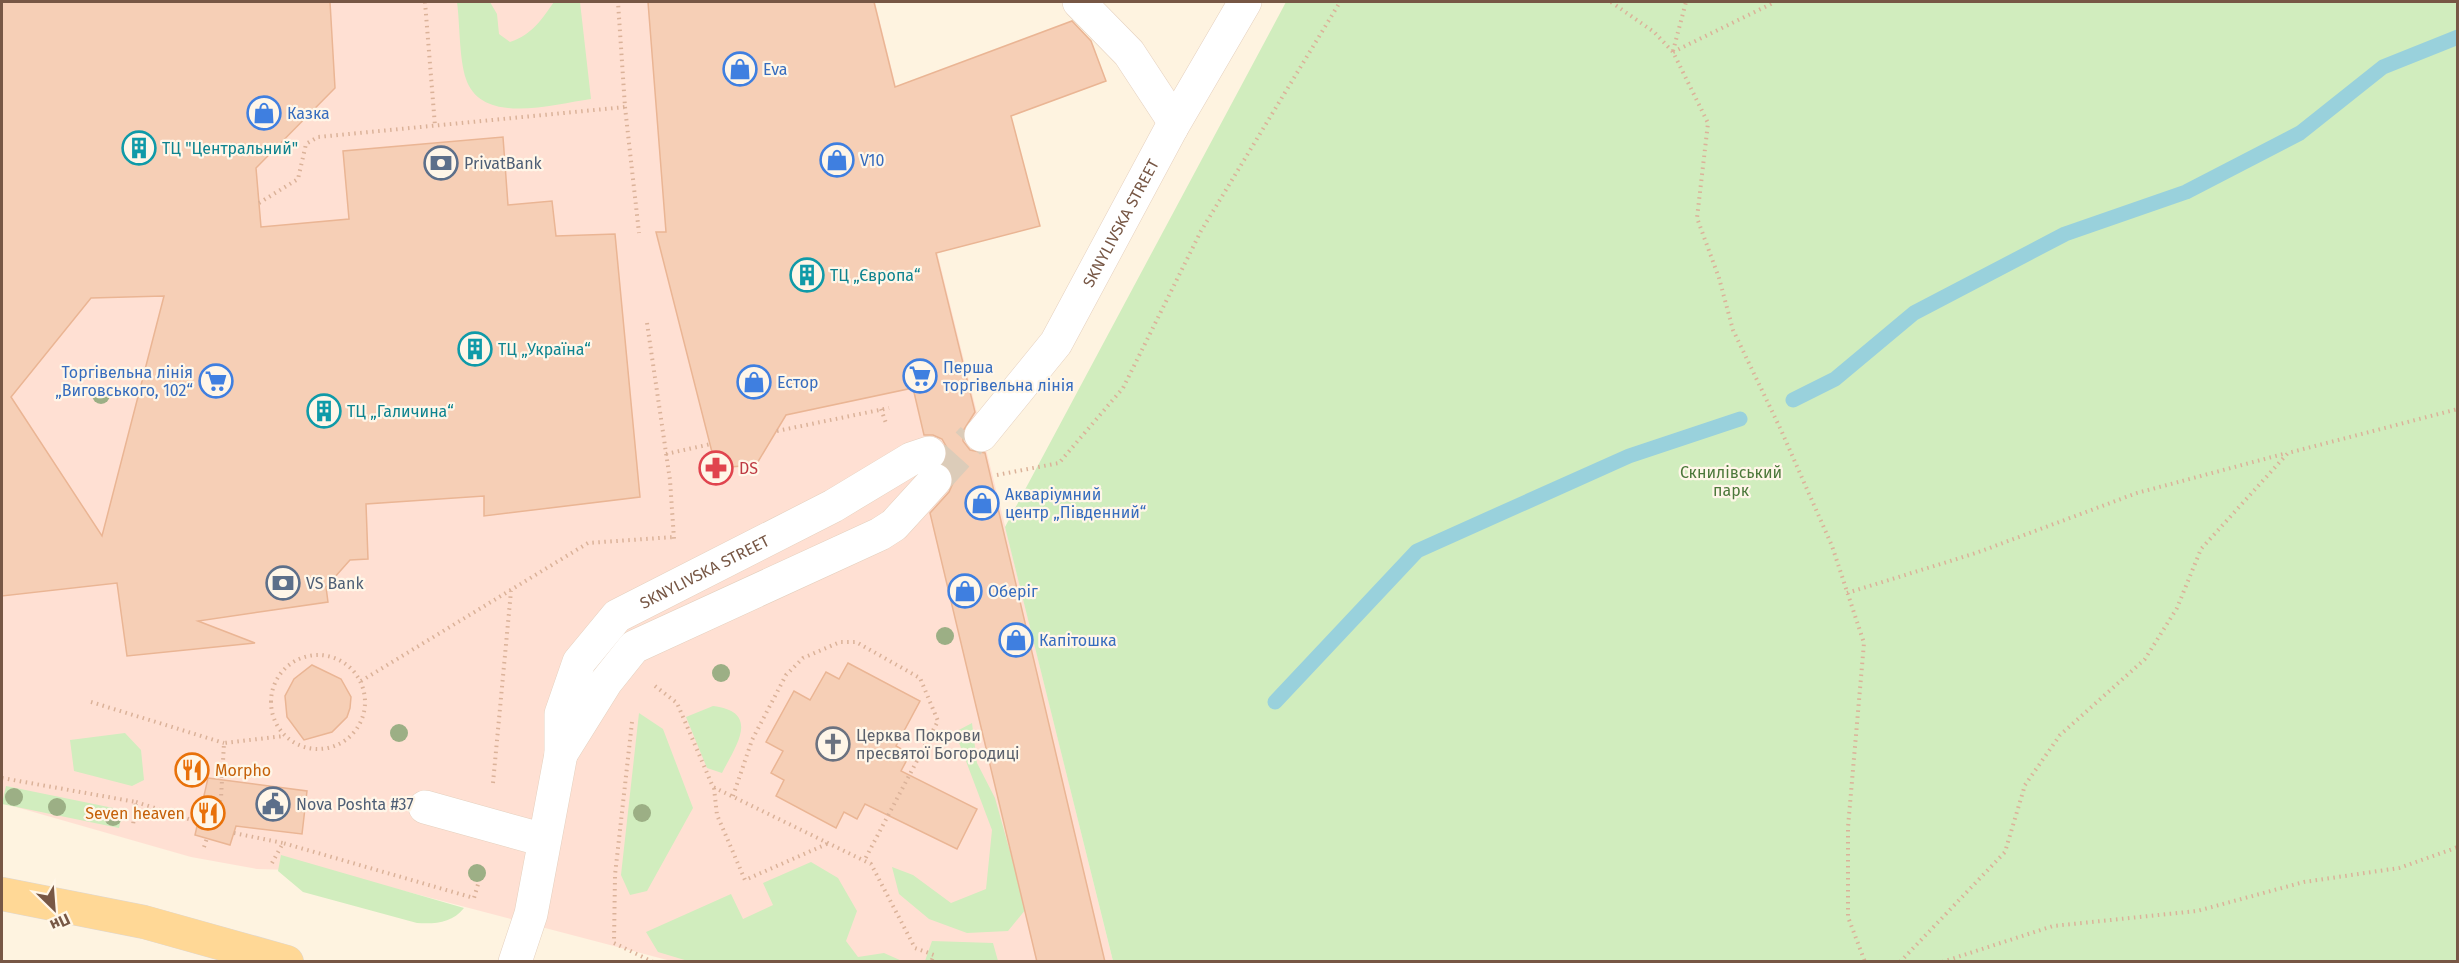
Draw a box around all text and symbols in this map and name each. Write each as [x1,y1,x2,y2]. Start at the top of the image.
shop icon: Eva [722,51,758,87]
place label: Eva [763,60,788,79]
shop icon: Казка [246,95,282,131]
place label: Казка [287,104,330,123]
building icon: ТЦ "Центральний" [121,130,157,166]
place label: ТЦ "Центральний" [162,139,298,158]
shop icon: V10 [819,142,855,178]
bank icon: PrivatBank [423,145,459,181]
place label: V10 [860,151,885,170]
place label: PrivatBank [464,154,543,173]
street label: SKNYLIVSKA STREET [1078,155,1163,290]
building icon: ТЦ „Європа“ [789,257,825,293]
place label: ТЦ „Європа“ [830,266,920,285]
building icon: ТЦ „Україна“ [457,331,493,367]
place label: ТЦ „Україна“ [498,340,591,359]
supermarket icon: Перша торгівельна лінія [902,358,938,394]
place label: Перша торгівельна лінія [943,358,1074,395]
place label: Торгівельна лінія „Виговського, 102“ [55,363,193,400]
supermarket icon: Торгівельна лінія „Виговського, 102“ [198,363,234,399]
shop icon: Естор [736,364,772,400]
place label: Естор [777,373,819,392]
building icon: ТЦ „Галичина“ [306,393,342,429]
place label: ТЦ „Галичина“ [347,402,454,421]
pharmacy icon: DS [698,450,734,486]
place label: DS [739,459,758,478]
park label: Скнилівський парк [1680,463,1782,500]
shop icon: Акваріумний центр „Південний“ [964,485,1000,521]
place label: Акваріумний центр „Південний“ [1005,485,1146,522]
street label: SKNYLIVSKA STREET [636,530,773,612]
bank icon: VS Bank [265,565,301,601]
shop icon: Оберіг [947,573,983,609]
place label: VS Bank [306,574,364,593]
place label: Оберіг [988,582,1038,601]
shop icon: Капітошка [998,622,1034,658]
place label: Капітошка [1039,631,1117,650]
church icon: Церква Покрови пресвятої Богородиці [815,726,851,762]
place label: Церква Покрови пресвятої Богородиці [856,726,1020,763]
restaurant icon: Morpho [174,752,210,788]
place label: Morpho [215,761,271,780]
public building icon: Nova Poshta #37 [255,786,291,822]
restaurant icon: Seven heaven [190,795,226,831]
place label: Nova Poshta #37 [296,795,414,814]
place label: Seven heaven [85,804,185,823]
north arrow [24,879,84,939]
text: Пн [47,909,73,935]

